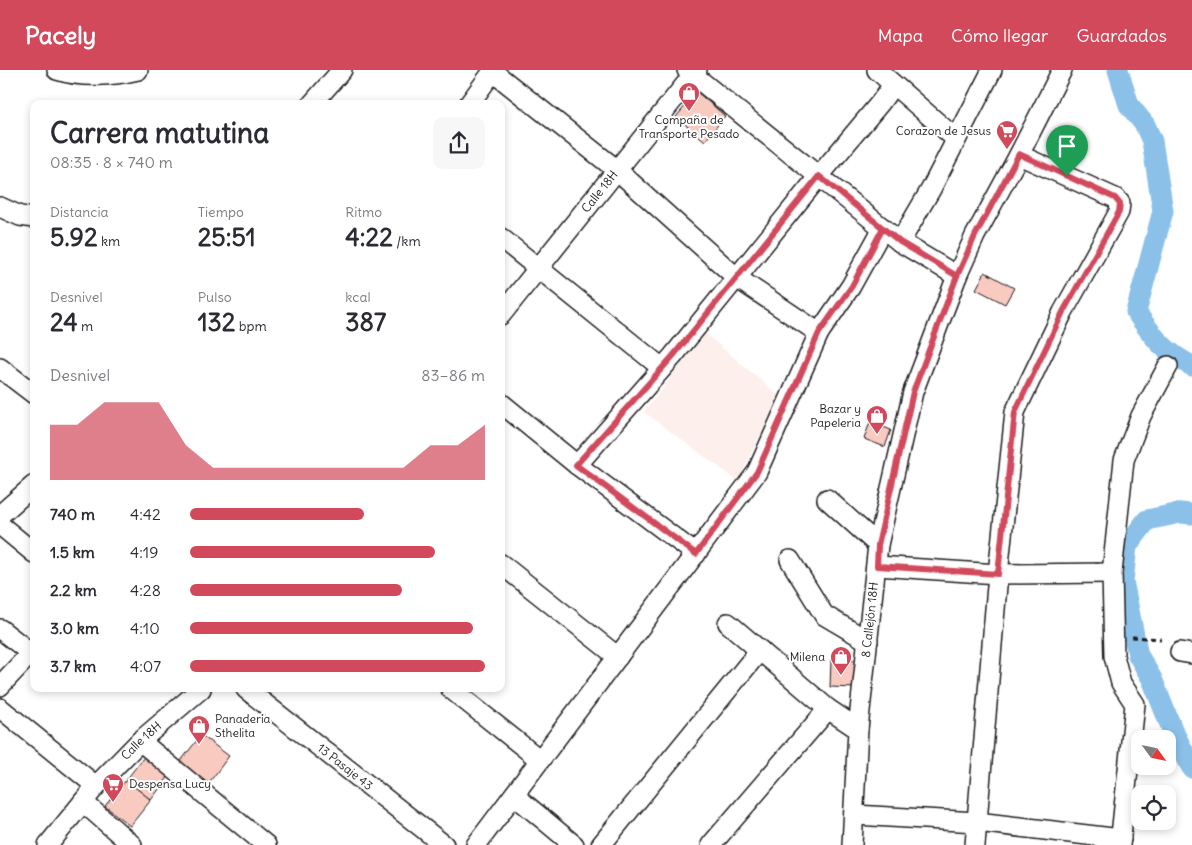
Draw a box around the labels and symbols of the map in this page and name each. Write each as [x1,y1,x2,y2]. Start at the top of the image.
shop icon: Compaña de Transporte Pesado [677,81,701,112]
place label: Compaña de Transporte Pesado [639,112,739,141]
supermarket icon: Corazon de Jesus [995,119,1019,150]
place label: Corazon de Jesus [896,123,991,138]
pin [1046,125,1088,176]
street label: Calle 18H [578,167,621,215]
place label: Bazar y Papeleria [810,401,861,430]
shop icon: Bazar y Papeleria [865,404,889,435]
street label: 8 Callejón 18H [858,581,881,658]
shop icon: Milena [829,645,853,676]
place label: Milena [790,649,825,664]
place label: Panadería Sthelita [215,711,271,740]
shop icon: Panadería Sthelita [187,714,211,745]
street label: Calle 18H [118,718,165,763]
north arrow [1131,730,1176,775]
street label: 13 Pasaje 43 [315,740,376,793]
supermarket icon: Despensa Lucy [101,772,125,803]
place label: Despensa Lucy [129,776,211,791]

